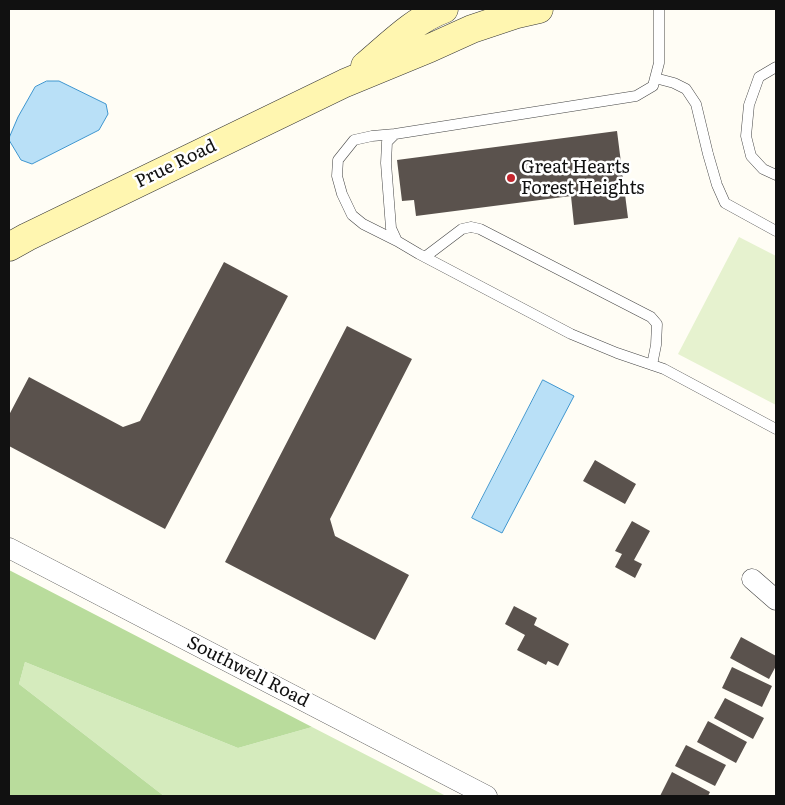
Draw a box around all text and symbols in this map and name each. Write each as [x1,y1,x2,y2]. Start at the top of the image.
street label: Prue Road [132,135,220,193]
place label: Great Hearts Forest Heights [521,157,644,200]
marker: Great Hearts Forest Heights [505,172,517,184]
street label: Southwell Road [183,632,313,712]

